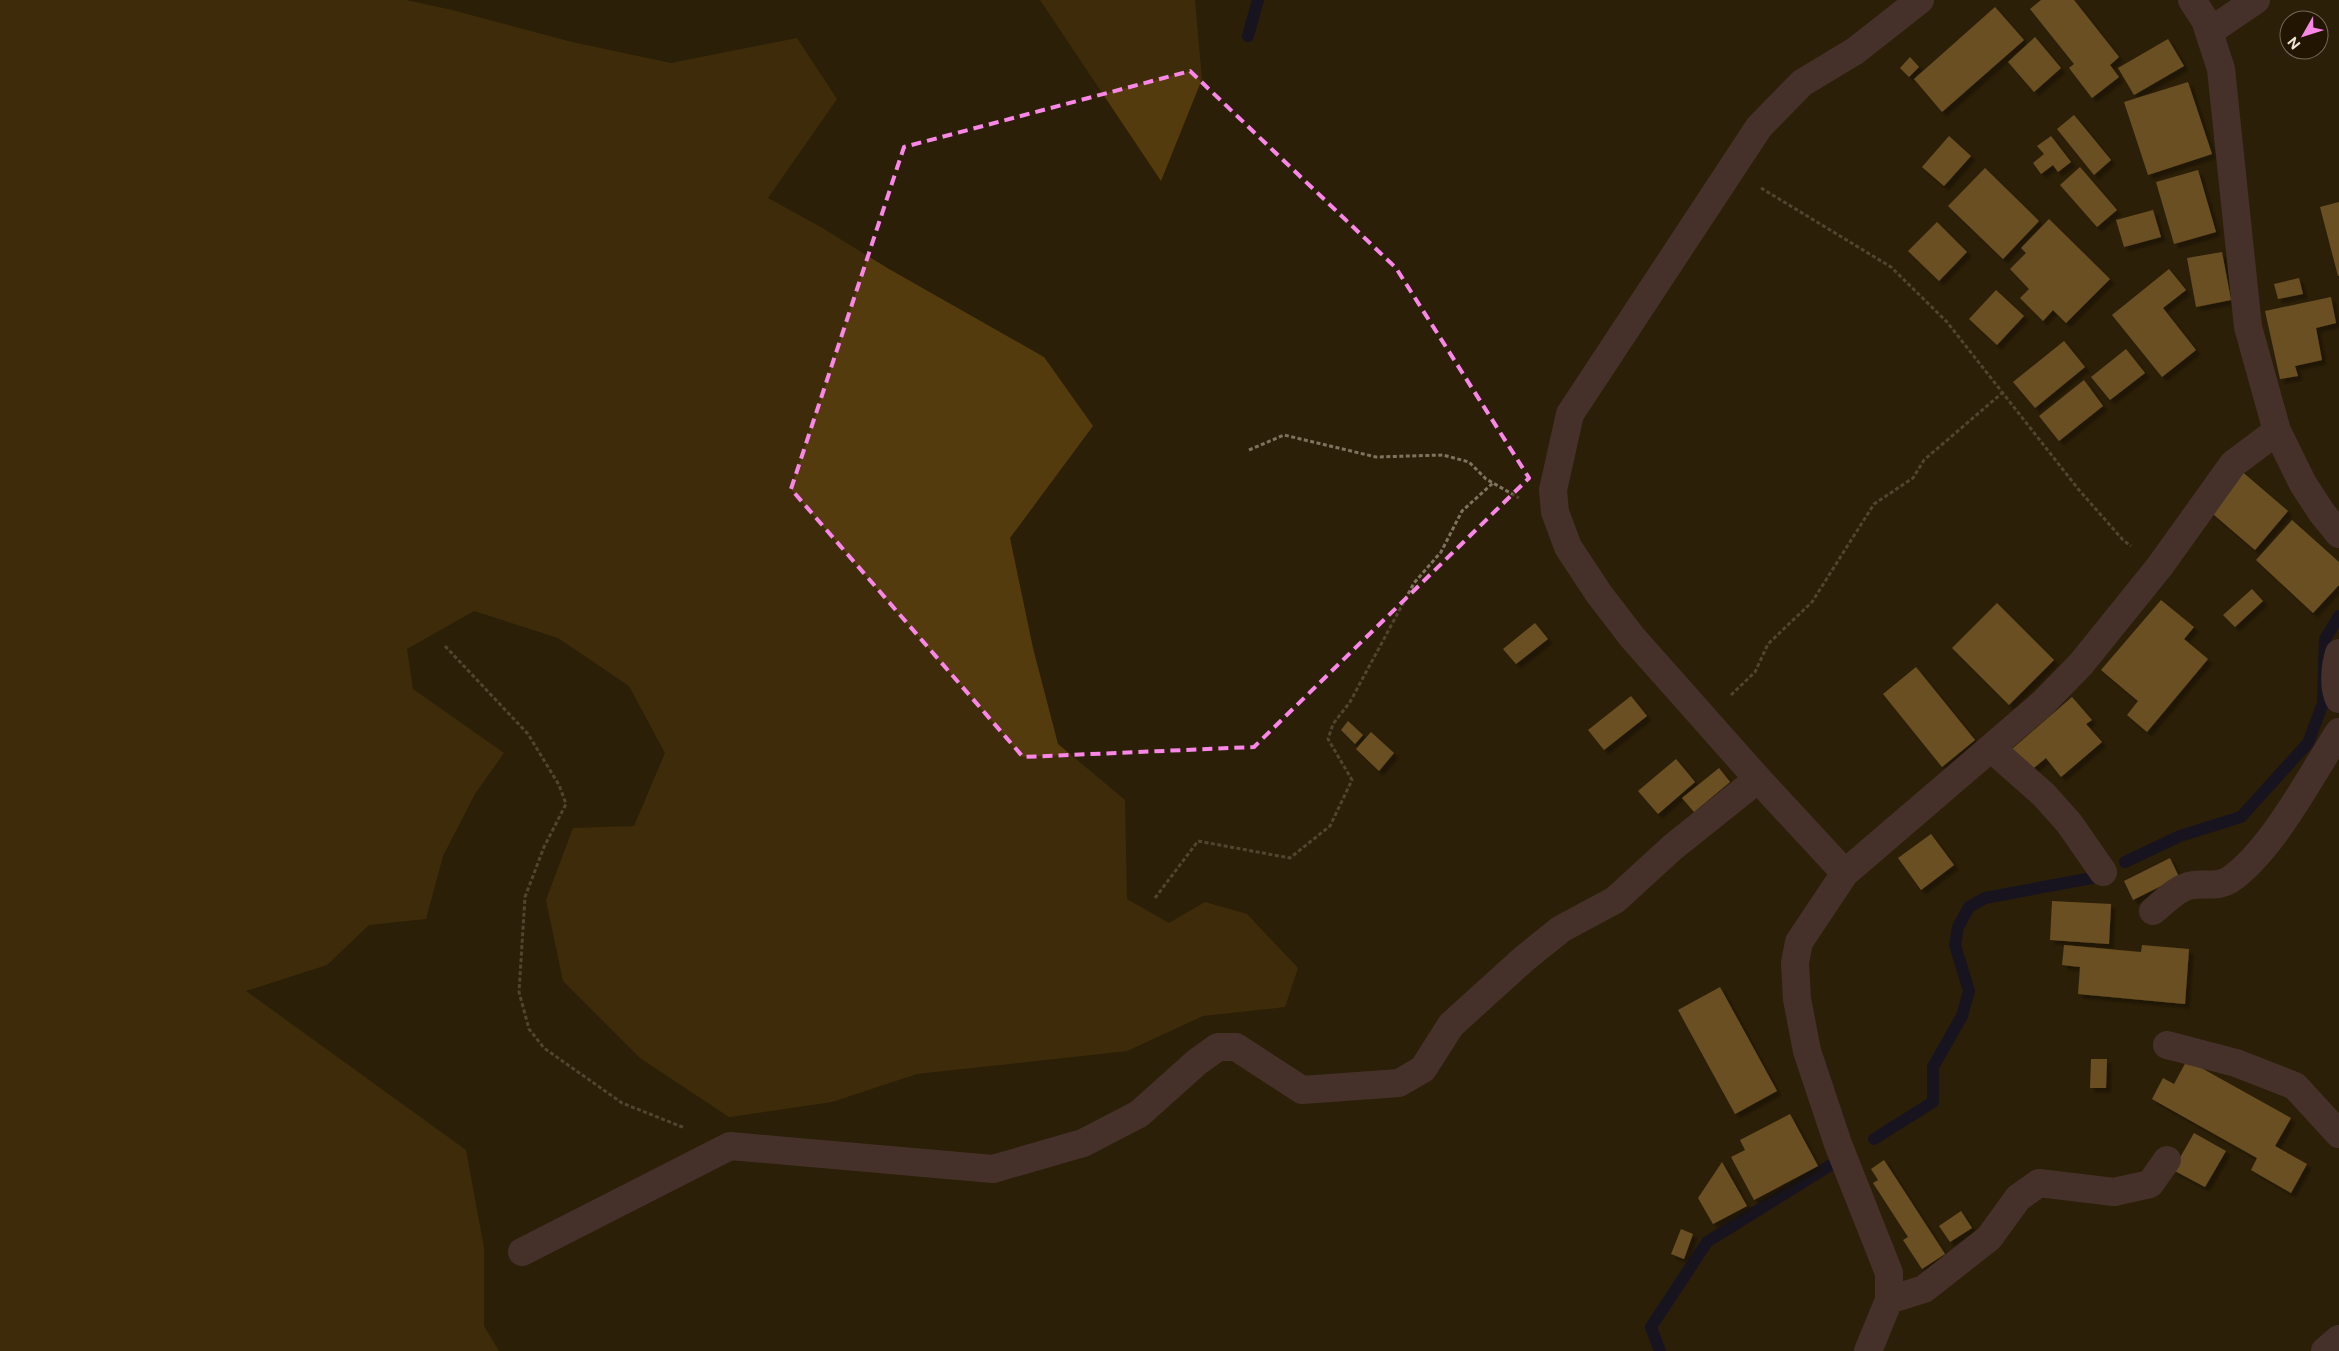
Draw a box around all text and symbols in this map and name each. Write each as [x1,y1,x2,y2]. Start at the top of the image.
north arrow [2279,10,2329,60]
text: N [2284,34,2304,52]

